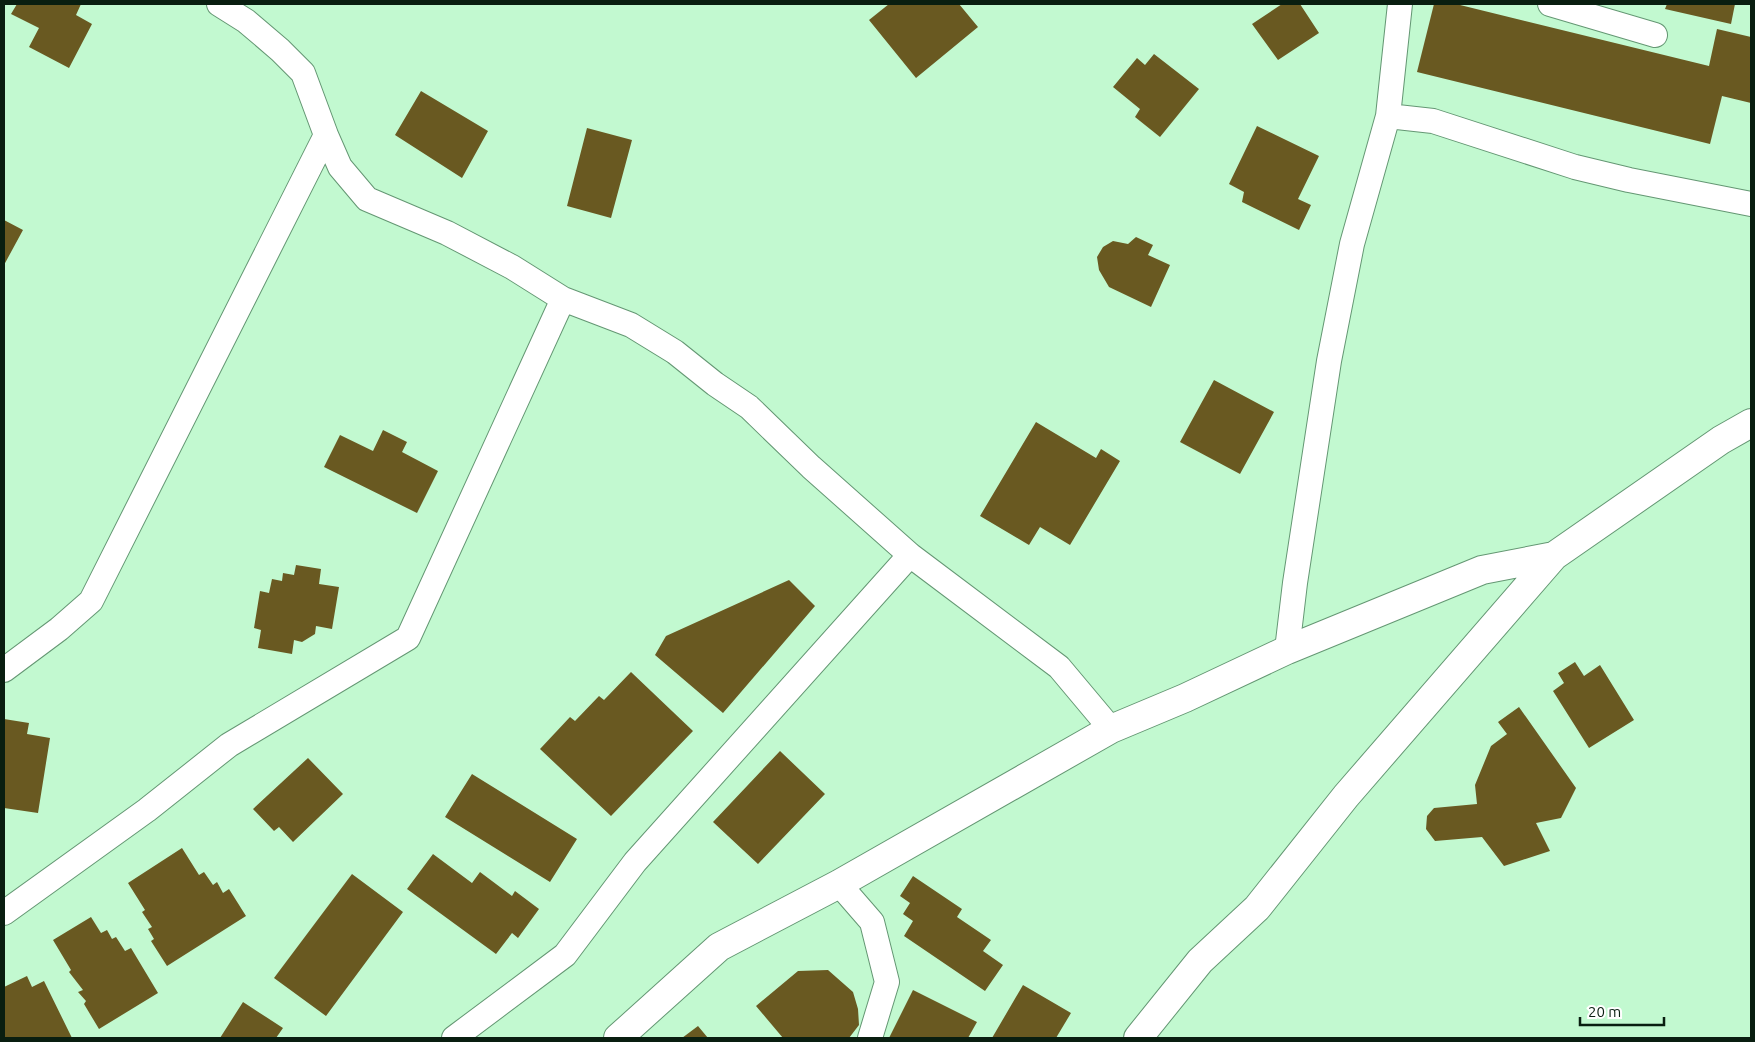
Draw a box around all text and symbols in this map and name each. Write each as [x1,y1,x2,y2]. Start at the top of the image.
scale bar [1580,994,1664,1026]
text: 20 m [1588,1003,1621,1020]

